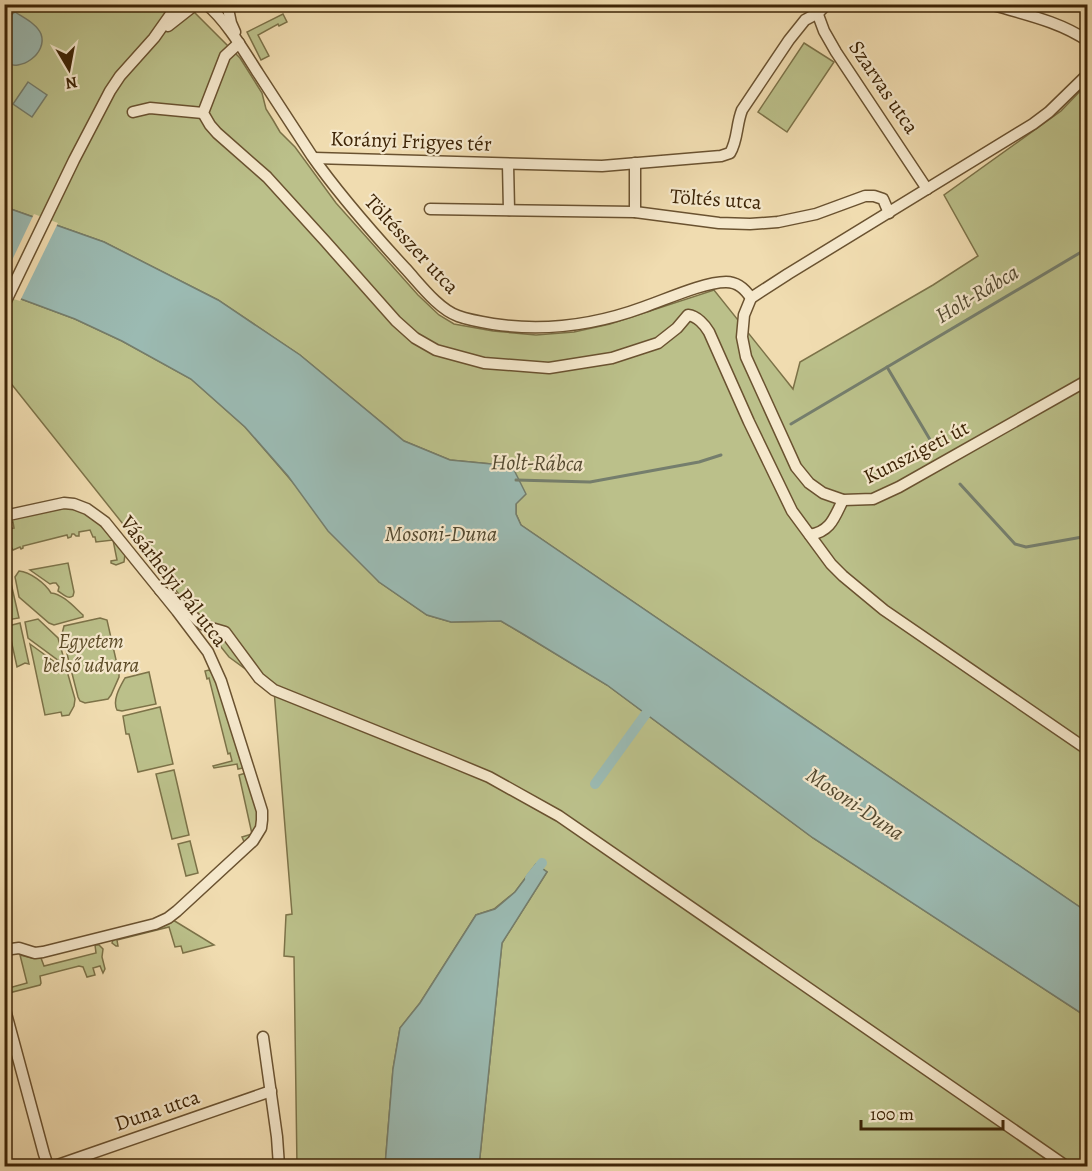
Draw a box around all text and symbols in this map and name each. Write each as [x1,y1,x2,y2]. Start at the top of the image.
street label: Szarvas utca [842,35,926,139]
north arrow [39,39,99,99]
text: N [63,71,79,95]
street label: Korányi Frigyes tér [330,124,492,158]
street label: Töltés utca [669,182,763,216]
street label: Töltésszer utca [358,188,466,300]
water label: Holt-Rábca [930,257,1024,331]
street label: Kunszigeti út [858,413,974,491]
water label: Holt-Rábca [491,447,583,479]
street label: Vásárhelyi Pál utca [113,509,234,653]
water label: Mosoni-Duna [385,519,497,549]
park label: Egyetem belső udvara [43,627,140,679]
water label: Mosoni-Duna [800,760,910,848]
street label: Duna utca [111,1082,204,1138]
scale bar [861,1093,1004,1131]
text: 100 m [870,1102,914,1126]

